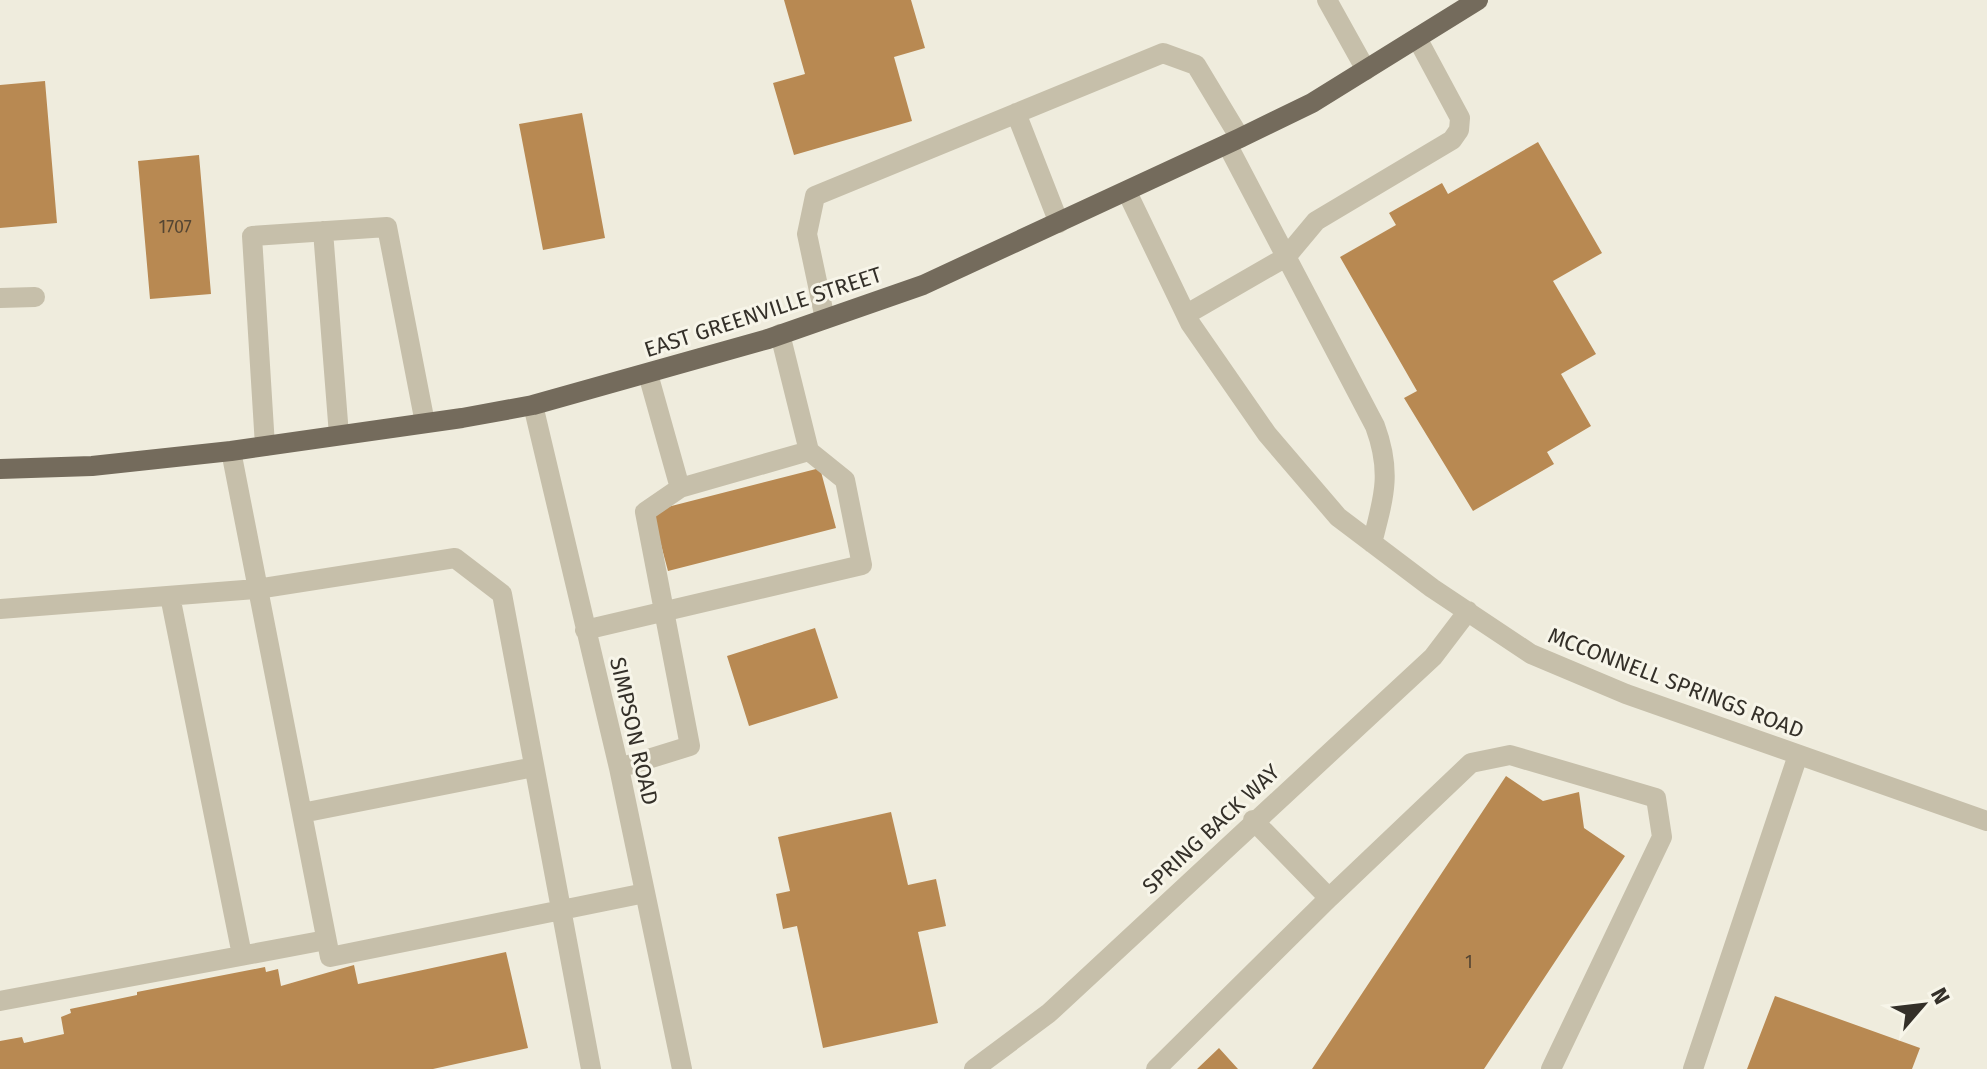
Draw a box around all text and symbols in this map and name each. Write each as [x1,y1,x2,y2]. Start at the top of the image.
house number: 1707 [158,216,192,238]
street label: EAST GREENVILLE STREET [641,261,886,363]
street label: MCCONNELL SPRINGS ROAD [1544,622,1808,744]
street label: SIMPSON ROAD [604,654,664,808]
street label: SPRING BACK WAY [1137,758,1285,900]
house number: 1 [1465,951,1473,973]
north arrow [1883,965,1963,1045]
text: N [1925,983,1956,1009]

